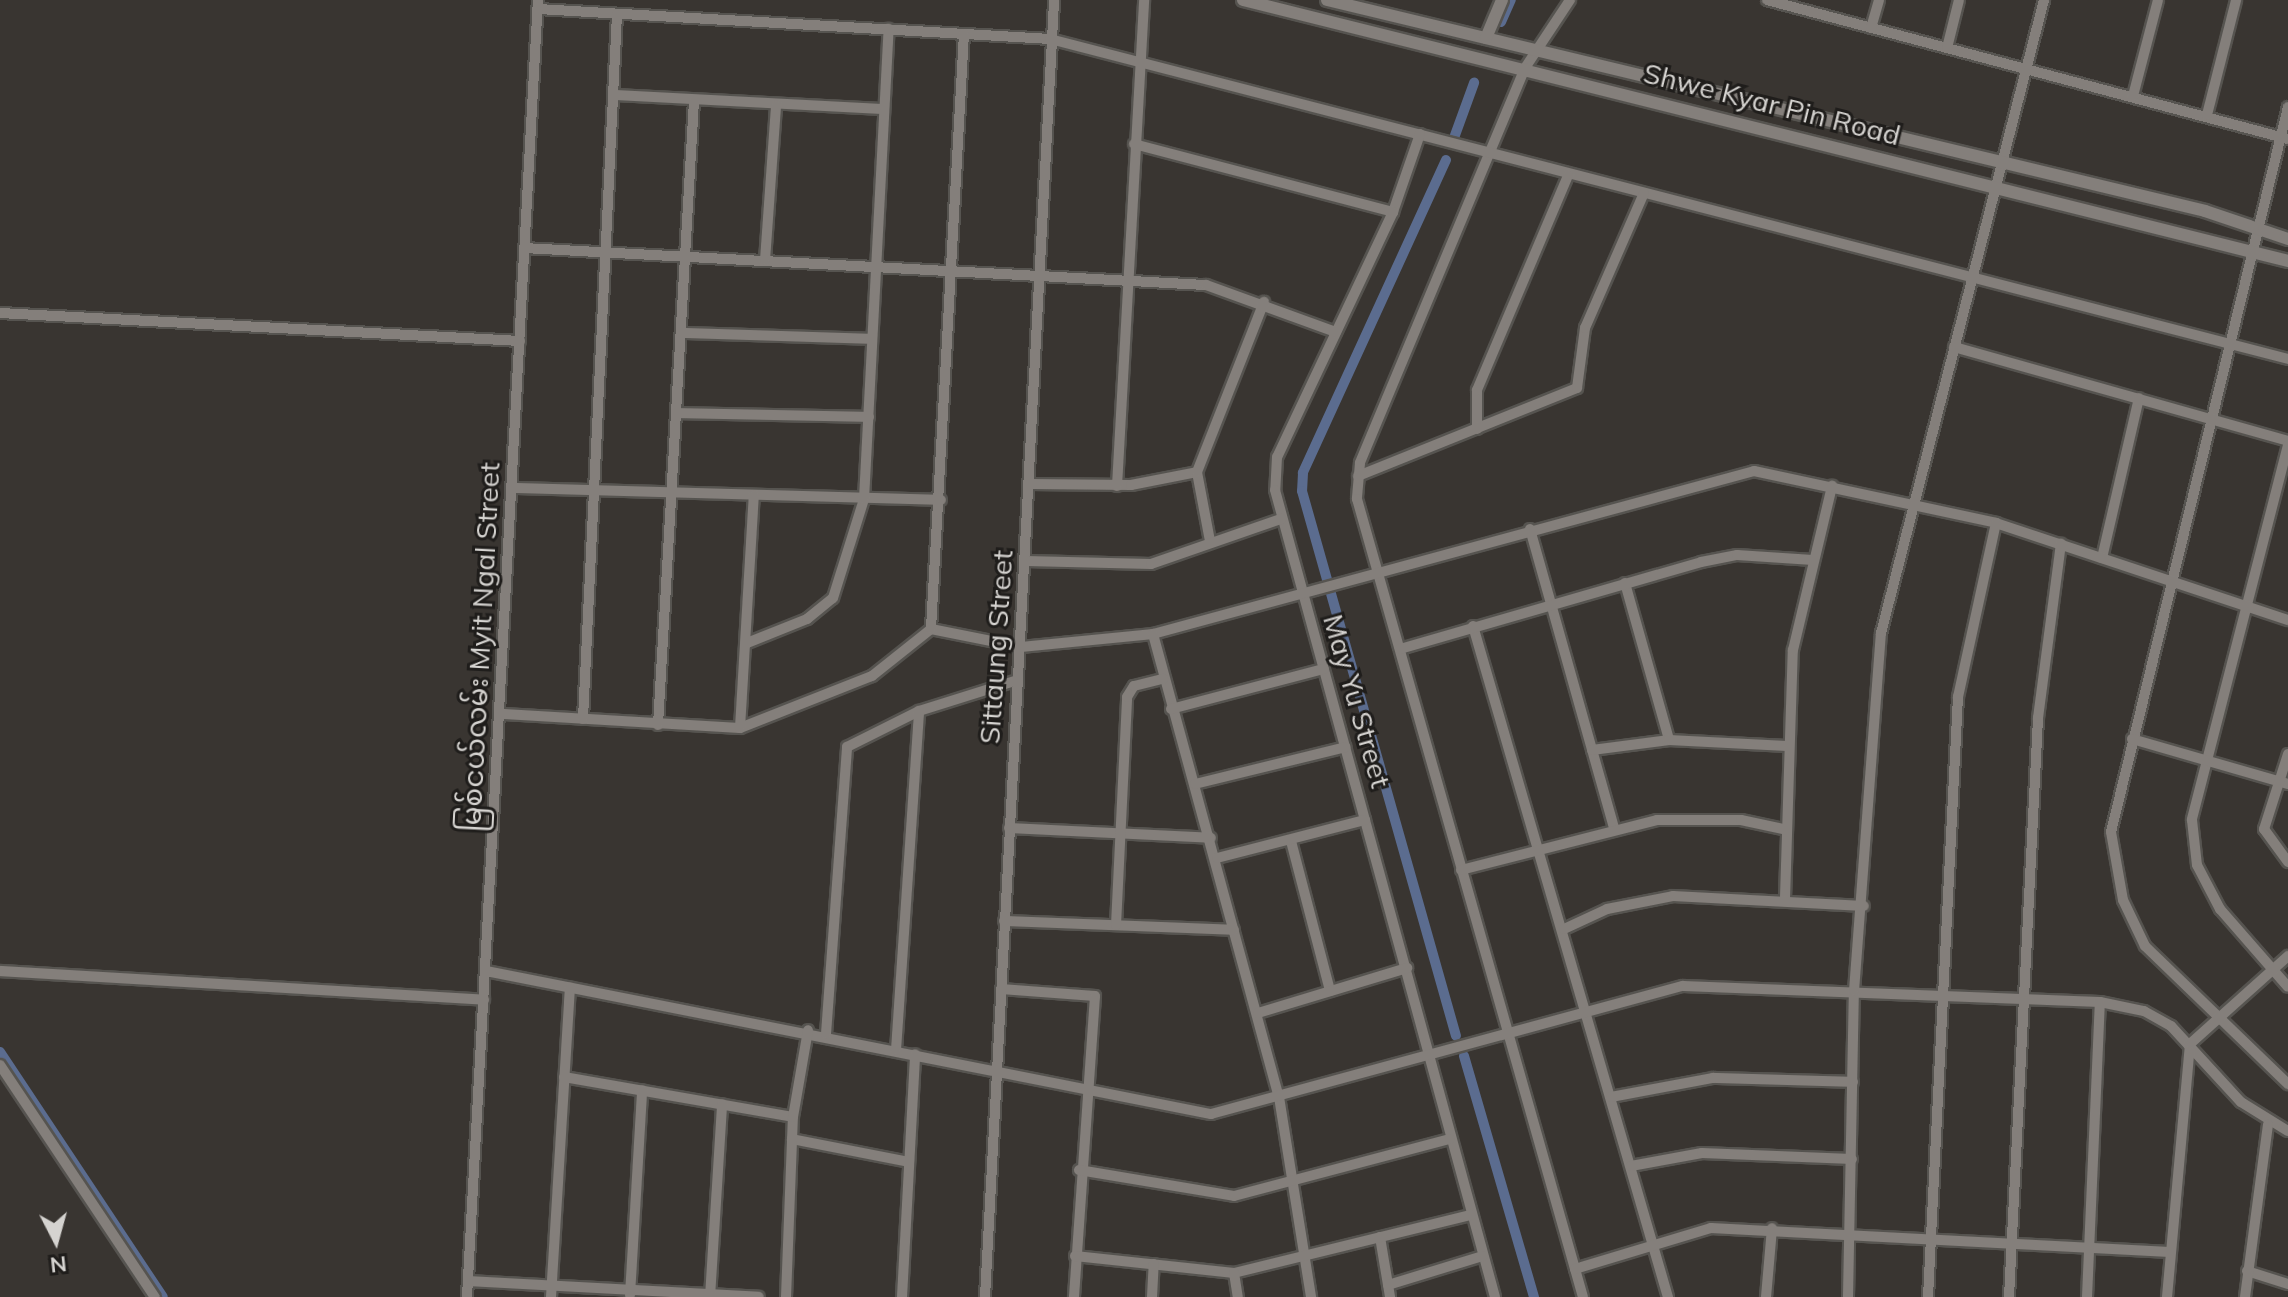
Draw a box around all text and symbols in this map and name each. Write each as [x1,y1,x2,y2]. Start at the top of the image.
street label: Shwe Kyar Pin Road [1640,56,1904,152]
street label: မြစ်ငယ်လမ်း Myit Ngal Street [454,461,506,833]
street label: Sittaung Street [972,549,1020,745]
street label: May Yu Street [1316,610,1398,792]
north arrow [16,1201,96,1281]
text: N [49,1250,68,1280]

